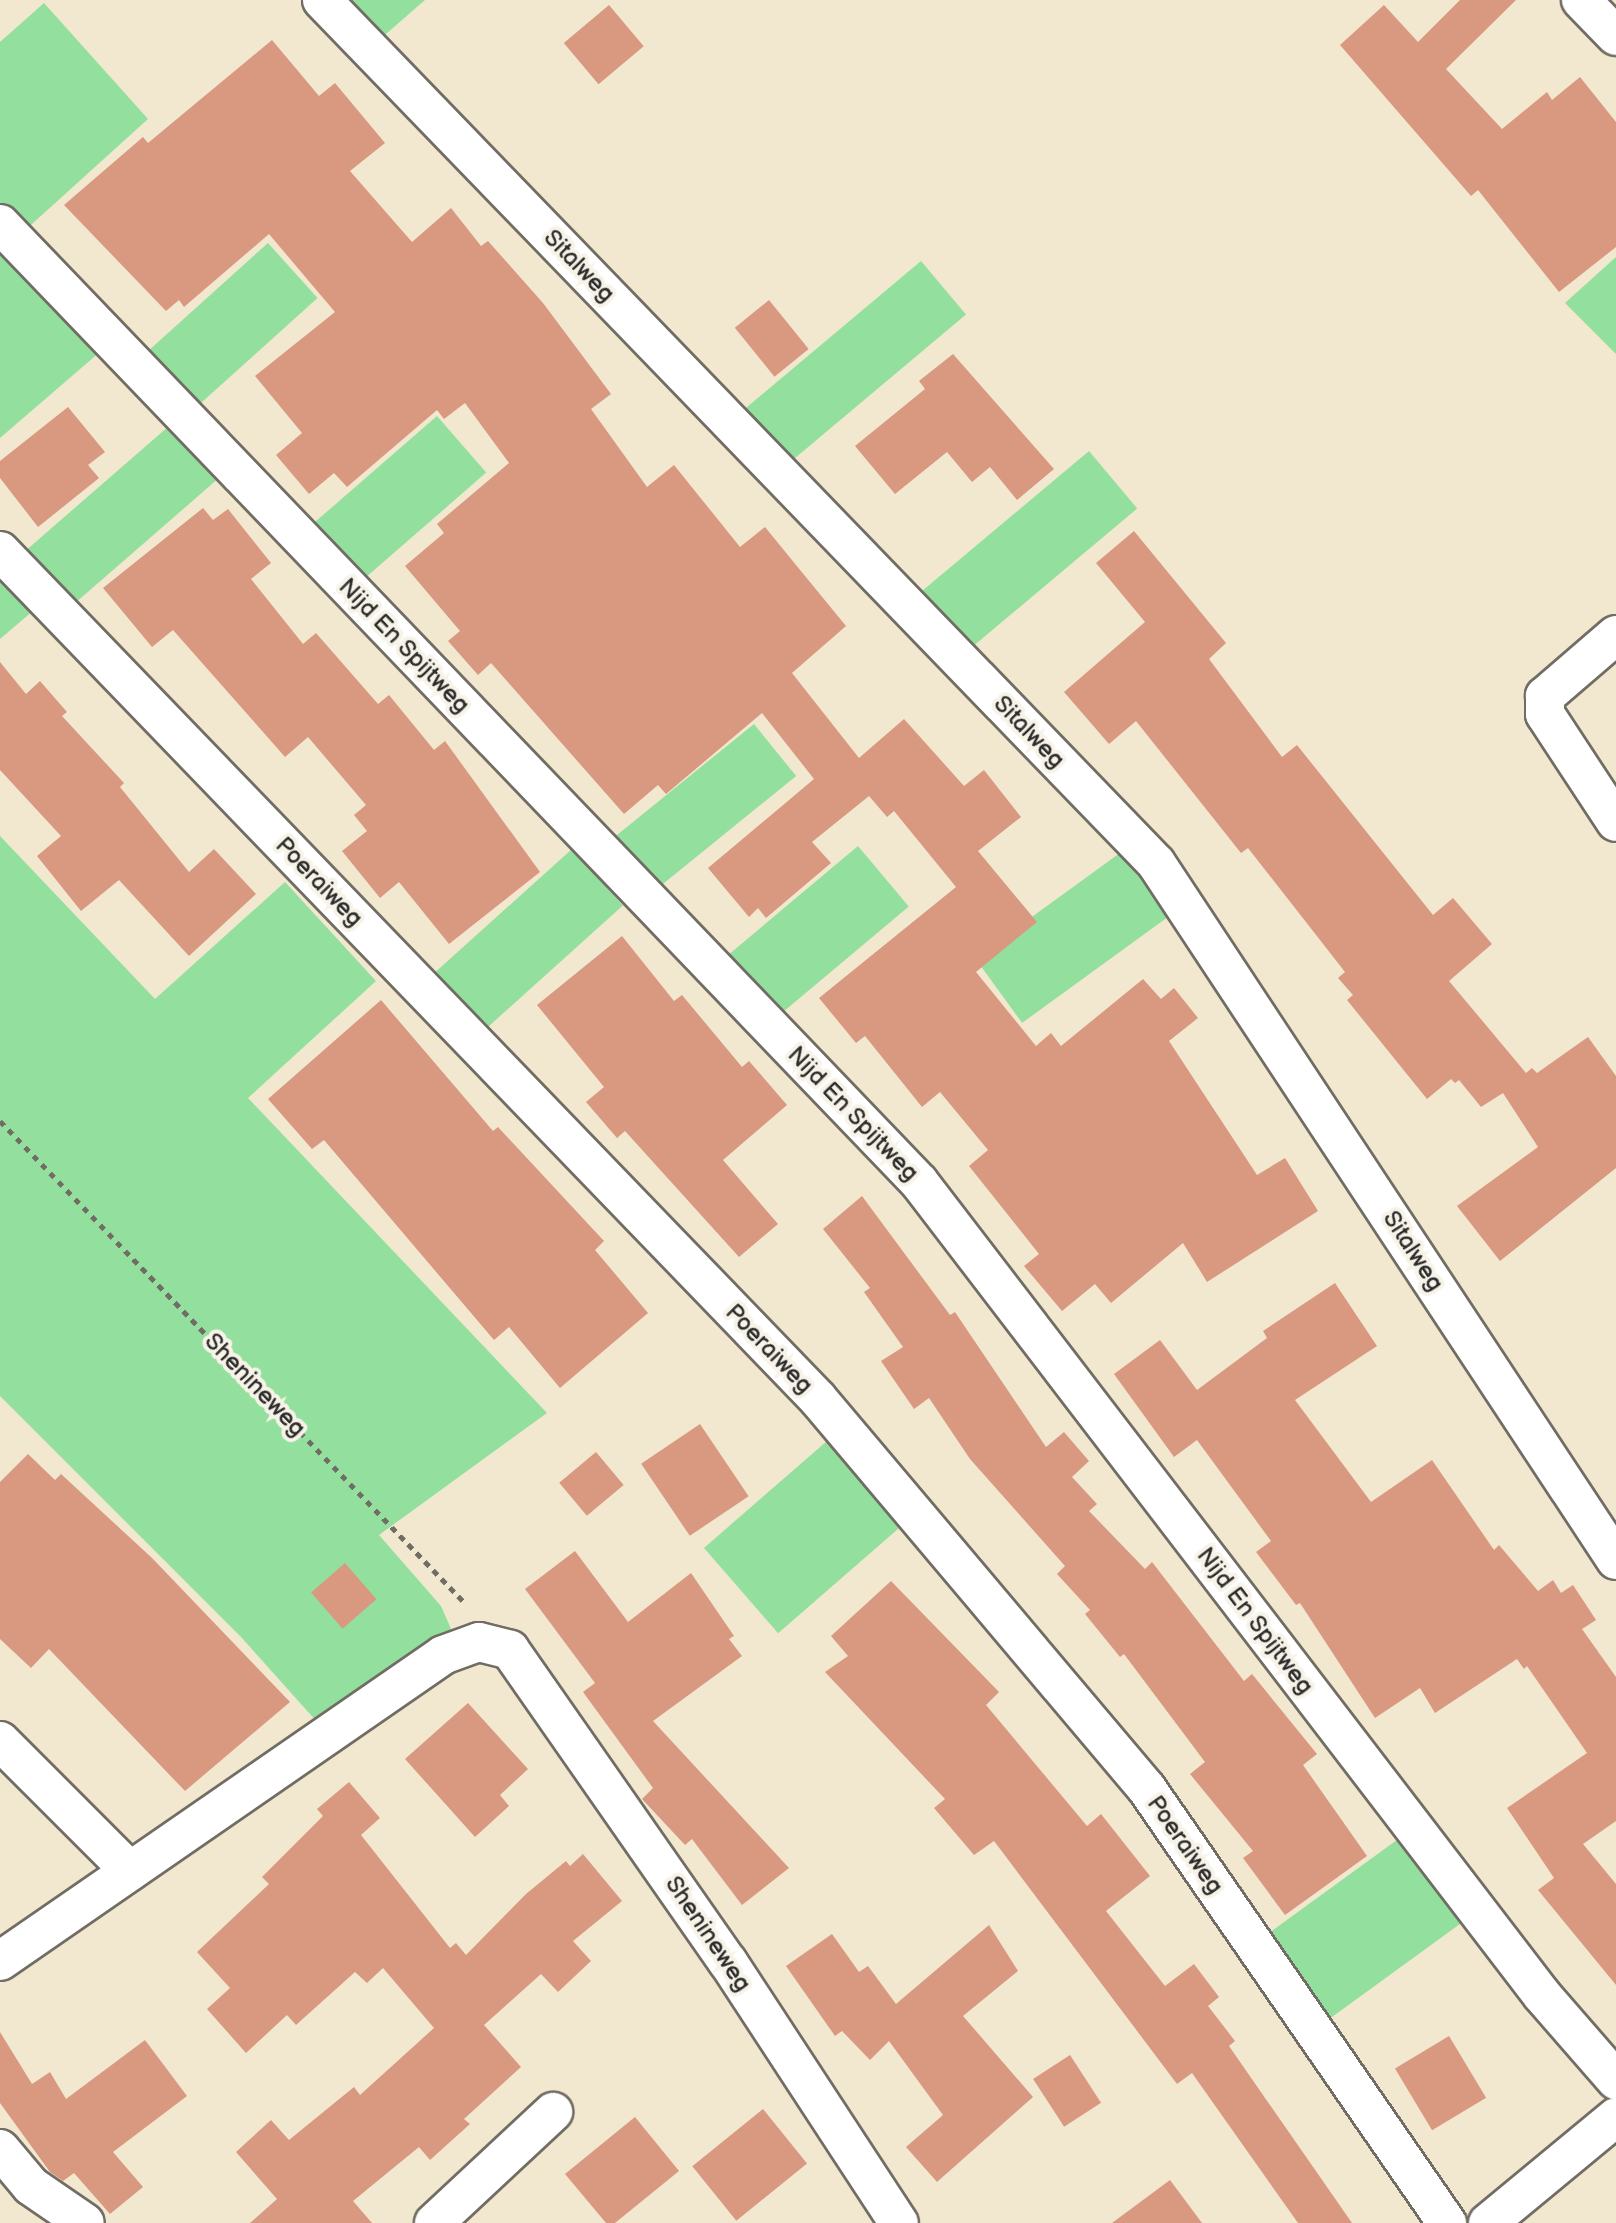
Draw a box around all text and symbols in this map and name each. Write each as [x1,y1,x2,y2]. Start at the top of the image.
street label: Sitalweg [537,224,621,308]
street label: Nijd En Spijtweg [332,572,476,720]
street label: Sitalweg [987,690,1071,774]
street label: Poeraiweg [269,831,369,933]
street label: Nijd En Spijtweg [781,1040,925,1188]
street label: Sitalweg [1376,1206,1450,1296]
street label: Poeraiweg [719,1298,819,1400]
street label: Shenineweg [198,1327,312,1443]
street label: Nijd En Spijtweg [1190,1542,1320,1700]
street label: Poeraiweg [1141,1790,1229,1900]
street label: Shenineweg [659,1871,757,1997]

